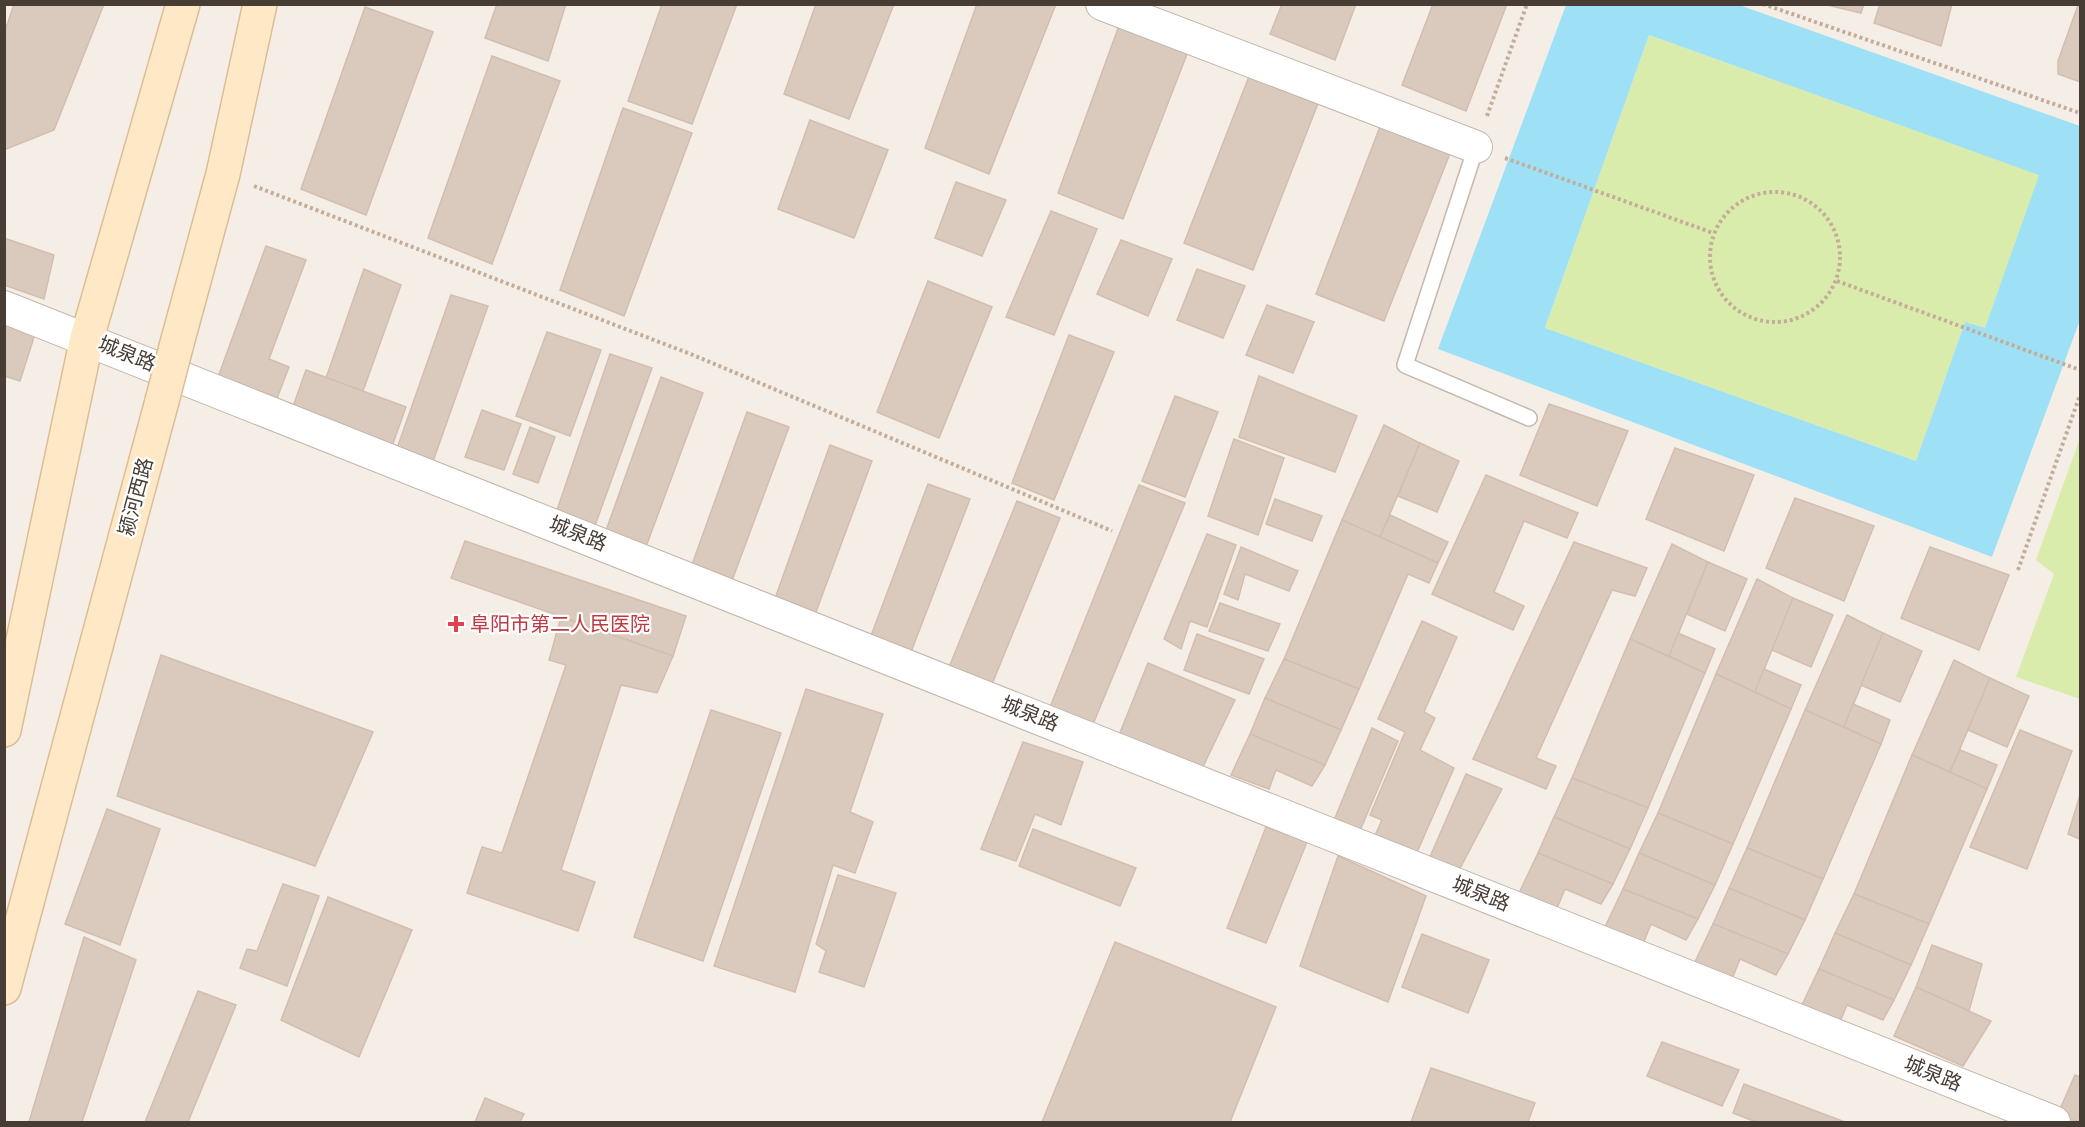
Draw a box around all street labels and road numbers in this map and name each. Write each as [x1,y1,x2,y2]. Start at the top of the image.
street label: 城泉路 [95,332,159,376]
street label: 颍河西路 [115,455,157,539]
street label: 城泉路 [546,512,610,556]
street label: 城泉路 [998,692,1062,736]
street label: 城泉路 [1449,872,1513,916]
street label: 城泉路 [1901,1052,1965,1096]

